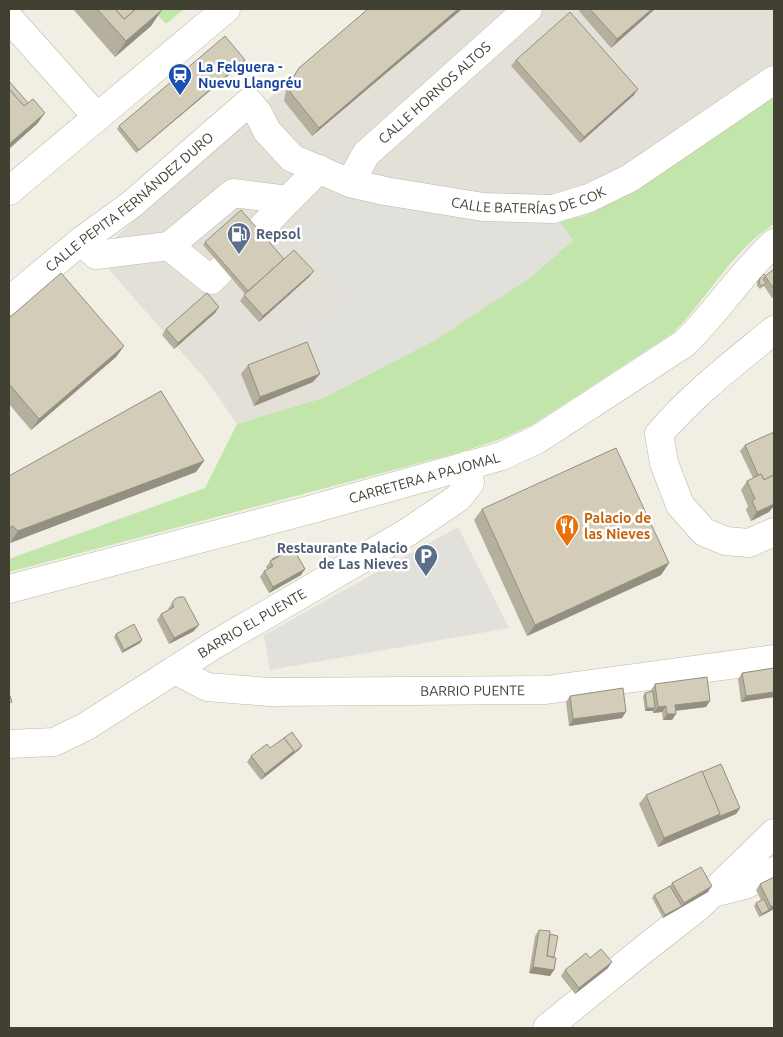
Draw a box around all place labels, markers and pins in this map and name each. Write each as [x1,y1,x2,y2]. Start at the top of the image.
place label: La Felguera - Nuevu Llangréu [198,59,302,91]
station icon: La Felguera - Nuevu Llangréu [167,62,193,96]
fuel station icon: Repsol [226,221,252,255]
place label: Repsol [256,226,301,242]
place label: Palacio de las Nieves [584,510,651,542]
restaurant icon: Palacio de las Nieves [554,513,580,547]
place label: Restaurante Palacio de Las Nieves [277,540,408,572]
parking icon: Restaurante Palacio de Las Nieves [413,543,439,577]

